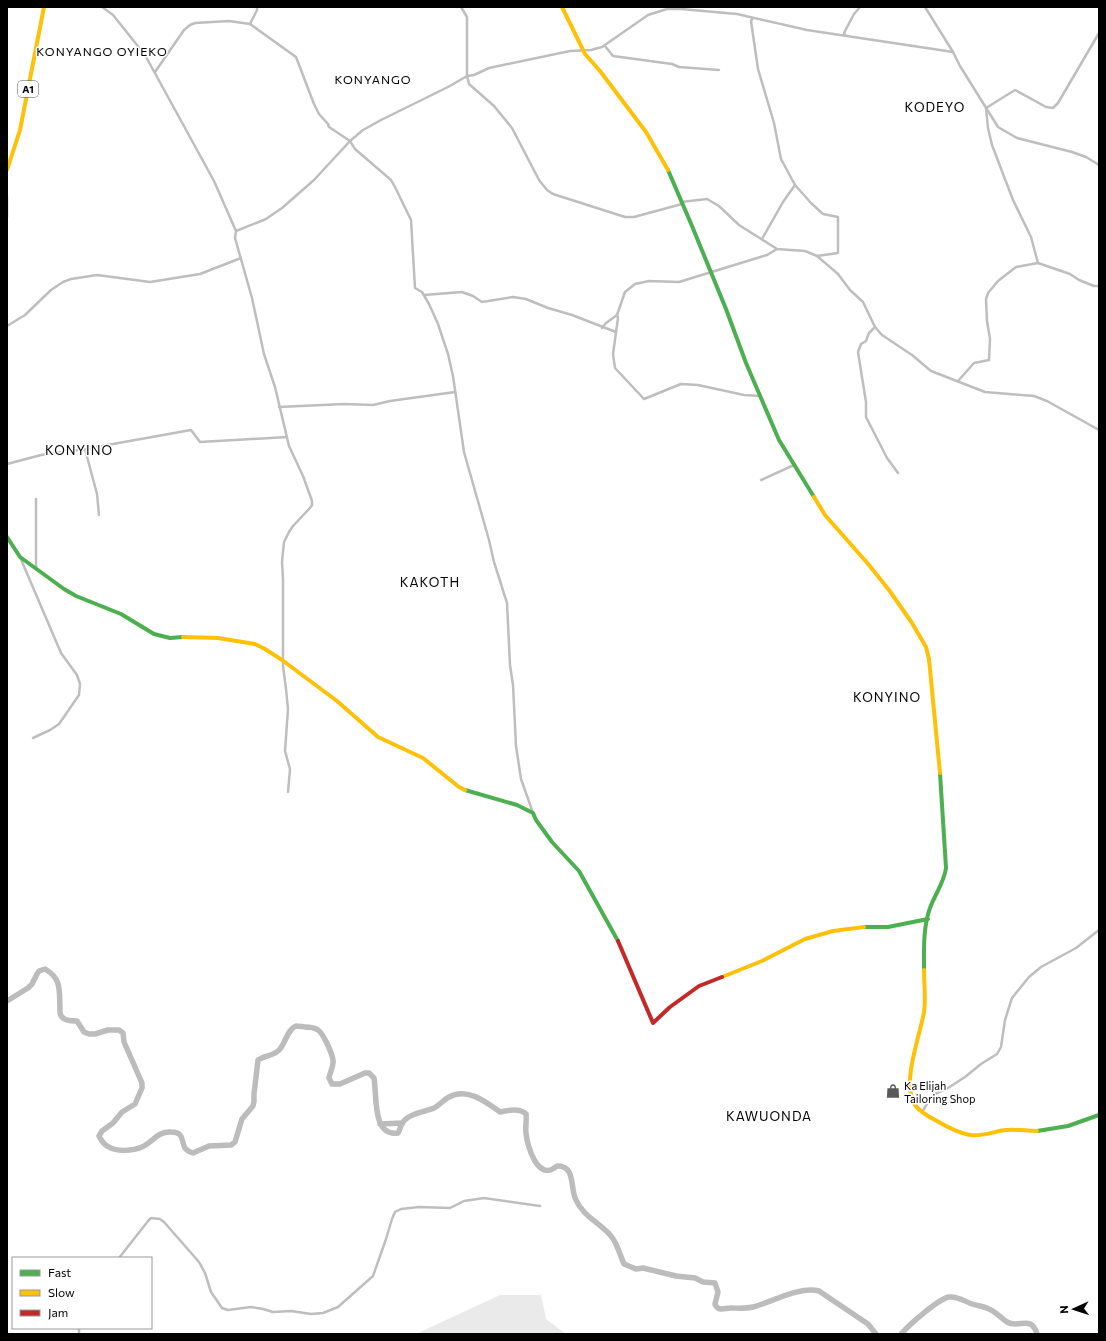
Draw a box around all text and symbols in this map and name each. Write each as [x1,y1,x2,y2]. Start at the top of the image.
district label: KONYANGO OYIEKO [36,44,168,58]
district label: KONYANGO [334,72,412,86]
road number: A1 [18,81,38,97]
district label: KODEYO [905,99,965,115]
district label: KONYINO [45,442,113,458]
district label: KAKOTH [400,574,460,590]
district label: KONYINO [853,689,921,705]
place label: Ka Elijah Tailoring Shop [904,1079,975,1105]
shop icon: Ka Elijah Tailoring Shop [885,1083,901,1099]
district label: KAWUONDA [726,1108,812,1124]
legend [12,1257,152,1329]
text: Fast [48,1265,71,1279]
text: Slow [48,1285,75,1299]
north arrow [1054,1289,1094,1329]
text: Jam [48,1305,68,1320]
text: N [1057,1305,1070,1314]

